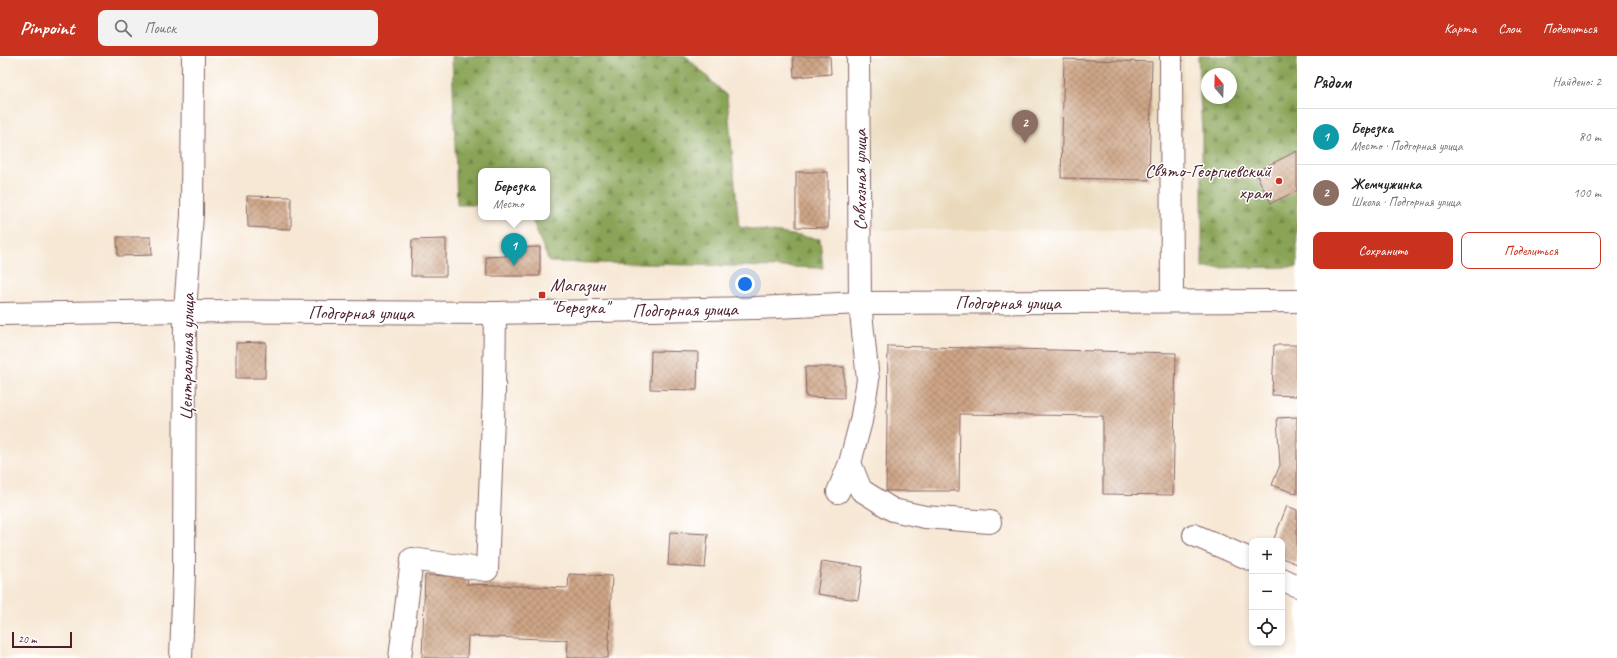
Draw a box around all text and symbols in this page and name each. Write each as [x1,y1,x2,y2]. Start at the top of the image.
search box [98,10,378,46]
text: Pinpoint [20,16,74,40]
icon: search [112,17,134,39]
text: Поиск [144,19,176,38]
text: Карта [1444,20,1476,37]
text: Слои [1498,20,1521,37]
text: Поделиться [1543,20,1597,37]
north arrow [1201,68,1237,104]
text: Рядом [1313,72,1351,93]
text: Найдено: 2 [1553,74,1601,90]
pin: 2 [1012,110,1038,143]
text: Березка [1351,119,1393,138]
street label: Совхозная улица [848,127,872,231]
text: 1 [1323,129,1329,145]
text: 80 m [1579,129,1601,145]
text: Место · Подгорная улица [1351,138,1463,154]
place label: Свято-Георгиевский храм [1145,159,1272,205]
popup [478,168,550,220]
text: Жемчужинка [1351,175,1421,194]
marker: Свято-Георгиевский храм [1274,176,1284,186]
text: Березка [493,177,535,196]
text: 2 [1323,185,1329,201]
text: 100 m [1573,185,1601,201]
text: Школа · Подгорная улица [1351,194,1461,210]
text: Место [493,196,524,212]
button: Сохранить [1313,232,1453,269]
button: Поделиться [1461,232,1601,269]
pin: 1 [501,233,527,266]
place label: Магазин "Березка" [550,273,612,319]
your location [735,274,755,294]
marker: Магазин "Березка" [537,290,547,300]
street label: Центральная улица [174,291,200,421]
street label: Подгорная улица [955,291,1063,315]
street label: Подгорная улица [632,297,740,323]
street label: Подгорная улица [308,301,416,325]
map controls [1249,538,1285,646]
button: + [1249,538,1285,574]
button: − [1249,574,1285,610]
button: locate [1249,610,1285,646]
scale bar [12,630,72,649]
text: 20 m [18,632,37,646]

